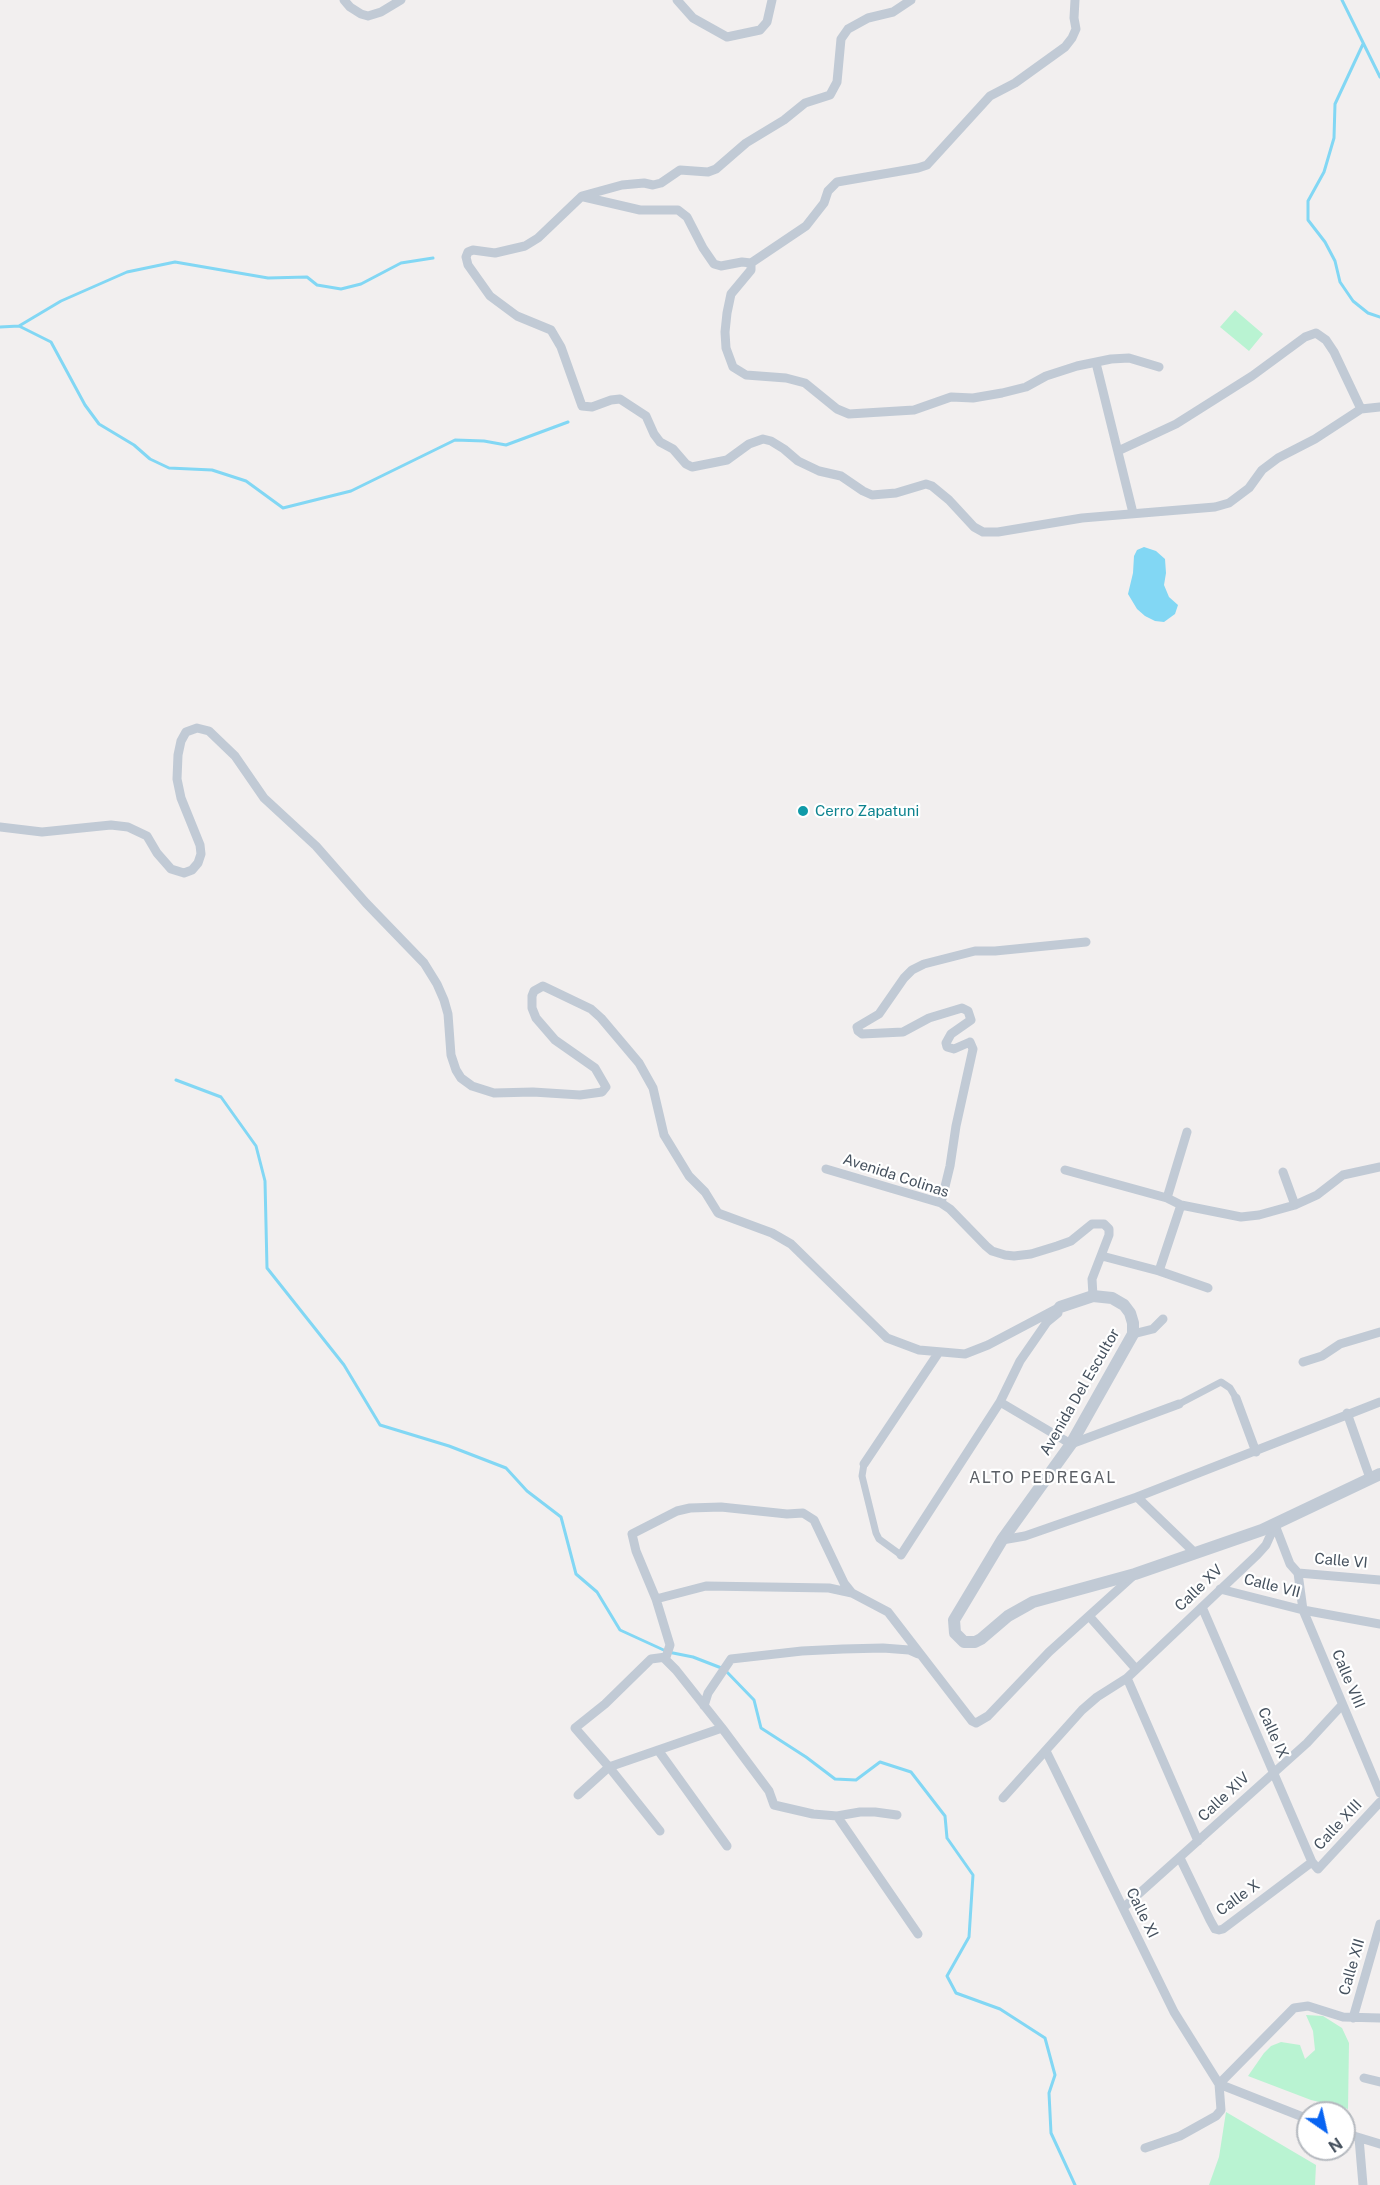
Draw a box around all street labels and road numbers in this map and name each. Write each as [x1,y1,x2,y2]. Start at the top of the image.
street label: Avenida Colinas [841,1150,951,1202]
street label: Avenida Del Escultor [1036,1325,1124,1459]
street label: Calle VI [1314,1550,1368,1572]
street label: Calle XV [1171,1561,1227,1615]
street label: Calle VII [1242,1570,1302,1602]
street label: Calle VIII [1328,1647,1368,1711]
street label: Calle IX [1254,1705,1292,1761]
street label: Calle XIV [1195,1769,1253,1825]
street label: Calle XIII [1310,1796,1366,1854]
street label: Calle X [1213,1876,1263,1920]
street label: Calle XI [1122,1885,1162,1941]
street label: Calle XII [1335,1937,1369,1997]

